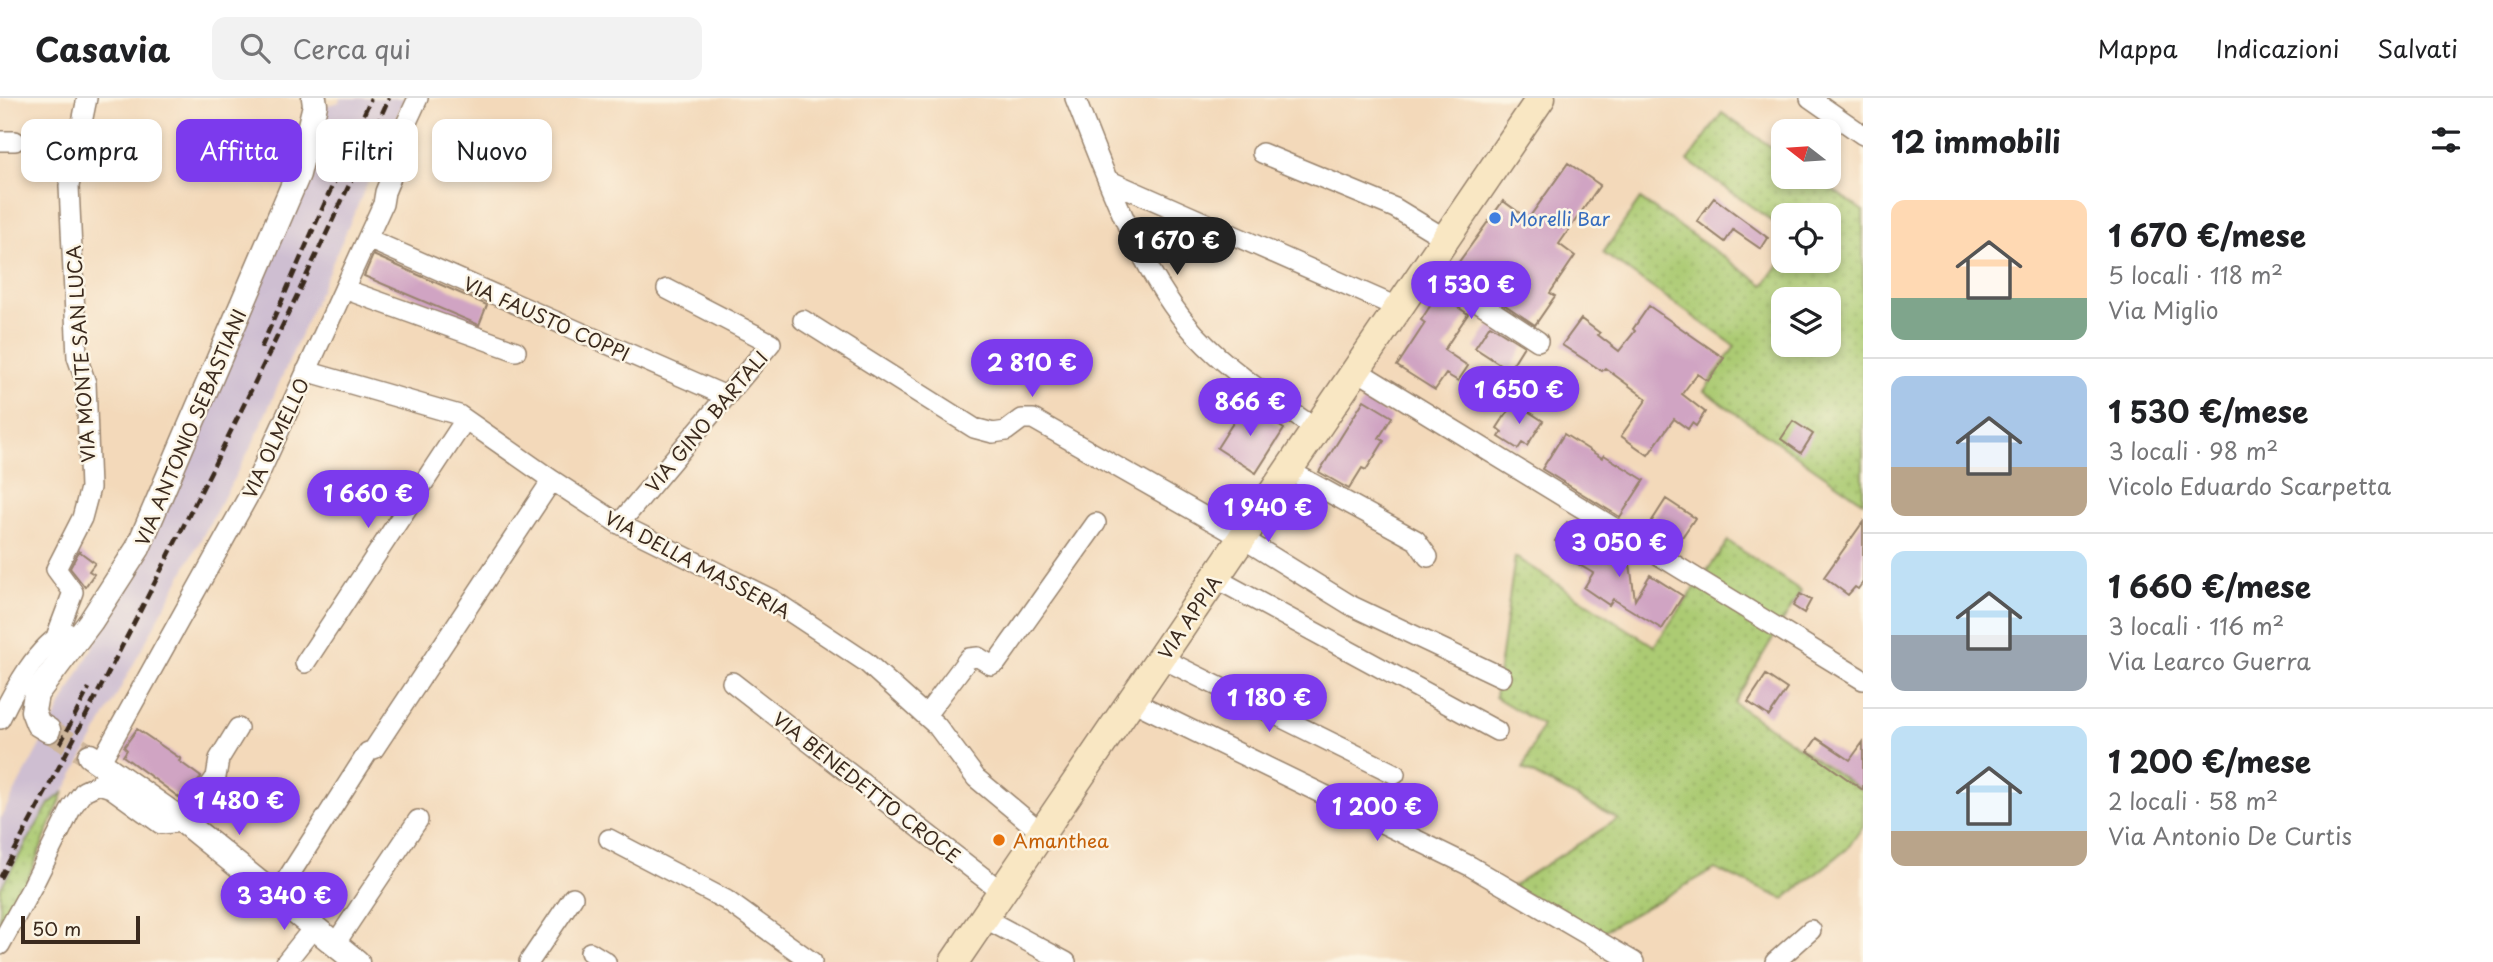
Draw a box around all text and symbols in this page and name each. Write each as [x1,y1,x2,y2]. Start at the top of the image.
search box [212,17,702,80]
text: Casavia [35,23,170,73]
icon: search [236,29,274,67]
text: Cerca qui [292,29,411,68]
text: Mappa [2098,30,2178,66]
text: Indicazioni [2216,30,2339,66]
text: Salvati [2377,30,2458,66]
text: 12 immobili [1891,118,2061,163]
chip: Compra [21,119,162,182]
chip: Affitta [176,119,302,182]
chip: Filtri [316,119,418,182]
chip: Nuovo [432,119,552,182]
north arrow [1771,119,1841,189]
map controls [1771,119,1841,357]
icon: filters [2427,121,2465,159]
button: locate [1771,203,1841,273]
place label: Morelli Bar [1509,204,1611,232]
marker: Morelli Bar [1487,210,1503,226]
text: 1 670 €/mese [2108,212,2306,257]
pin: 1 670 € [1112,218,1242,277]
text: 1 670 € [1134,222,1220,257]
icon: home [1947,228,2031,312]
street label: VIA MONTE SAN LUCA [58,244,102,464]
text: 5 locali · 118 m² [2108,257,2283,292]
pin: 1 530 € [1406,262,1536,321]
text: 1 530 € [1427,266,1515,301]
street label: VIA FAUSTO COPPI [459,269,635,367]
button: layers [1771,287,1841,357]
text: Via Miglio [2108,292,2219,327]
street label: VIA ANTONIO SEBASTIANI [127,304,253,550]
pin: 2 810 € [967,340,1097,399]
street label: VIA GINO BARTALI [638,344,774,498]
text: 2 810 € [987,344,1077,379]
pin: 1 650 € [1454,366,1584,426]
text: 1 650 € [1474,371,1564,406]
street label: VIA OLMELLO [235,373,315,503]
pin: 866 € [1201,378,1299,438]
text: 866 € [1214,383,1286,418]
text: 1 530 €/mese [2108,388,2308,433]
icon: home [1947,404,2031,488]
text: 3 locali · 98 m² [2108,433,2278,468]
text: Vicolo Eduardo Scarpetta [2108,468,2391,503]
pin: 1 660 € [303,470,433,530]
text: 1 660 € [323,475,413,510]
pin: 1 940 € [1203,484,1333,544]
text: 1 940 € [1224,489,1312,524]
street label: VIA DELLA MASSERIA [600,503,796,625]
pin: 3 050 € [1554,519,1684,579]
text: 3 050 € [1571,524,1667,559]
text: 1 660 €/mese [2108,563,2311,608]
street label: VIA APPIA [1151,569,1227,665]
icon: home [1947,579,2031,663]
text: 3 locali · 116 m² [2108,608,2284,643]
text: Via Learco Guerra [2108,643,2311,678]
pin: 1 180 € [1204,674,1334,734]
text: 1 180 € [1227,679,1311,714]
street label: VIA BENEDETTO CROCE [767,705,967,869]
text: 1 200 €/mese [2108,738,2311,783]
icon: home [1947,754,2031,838]
pin: 1 480 € [174,778,304,837]
text: 1 480 € [194,782,284,817]
text: 2 locali · 58 m² [2108,783,2278,818]
pin: 1 200 € [1312,784,1442,843]
text: 1 200 € [1332,788,1422,823]
text: Via Antonio De Curtis [2108,818,2352,853]
place label: Amanthea [1013,826,1109,854]
marker: Amanthea [991,832,1007,848]
pin: 3 340 € [219,872,349,932]
text: 3 340 € [237,877,331,912]
scale bar [21,913,140,945]
text: 50 m [32,914,81,942]

